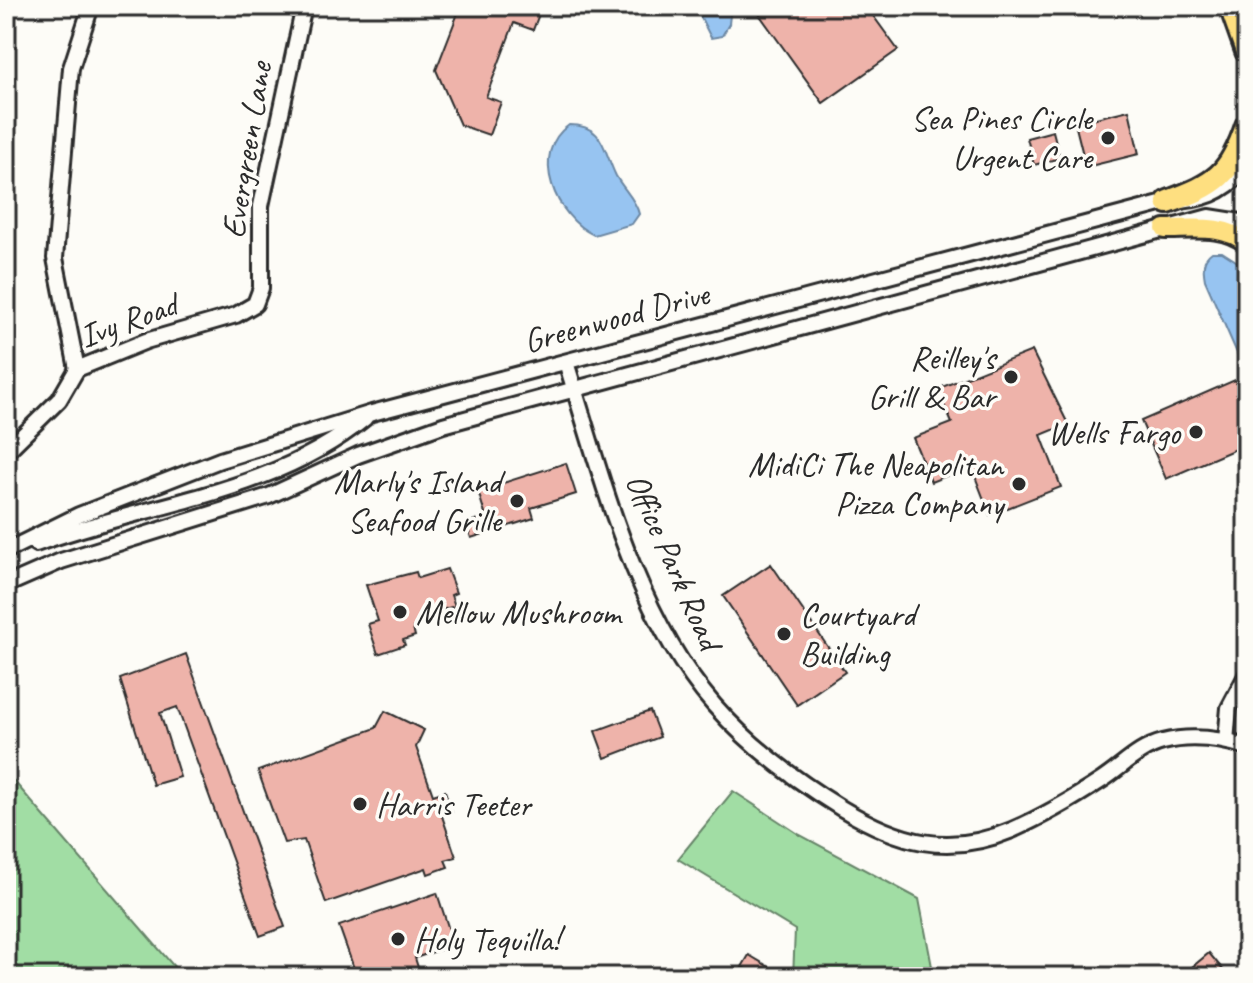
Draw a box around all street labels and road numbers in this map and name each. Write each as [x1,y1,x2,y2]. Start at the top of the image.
street label: Evergreen Lane [211,57,281,241]
street label: Greenwood Drive [519,271,715,362]
street label: Ivy Road [73,281,187,357]
street label: Office Park Road [616,466,734,660]

